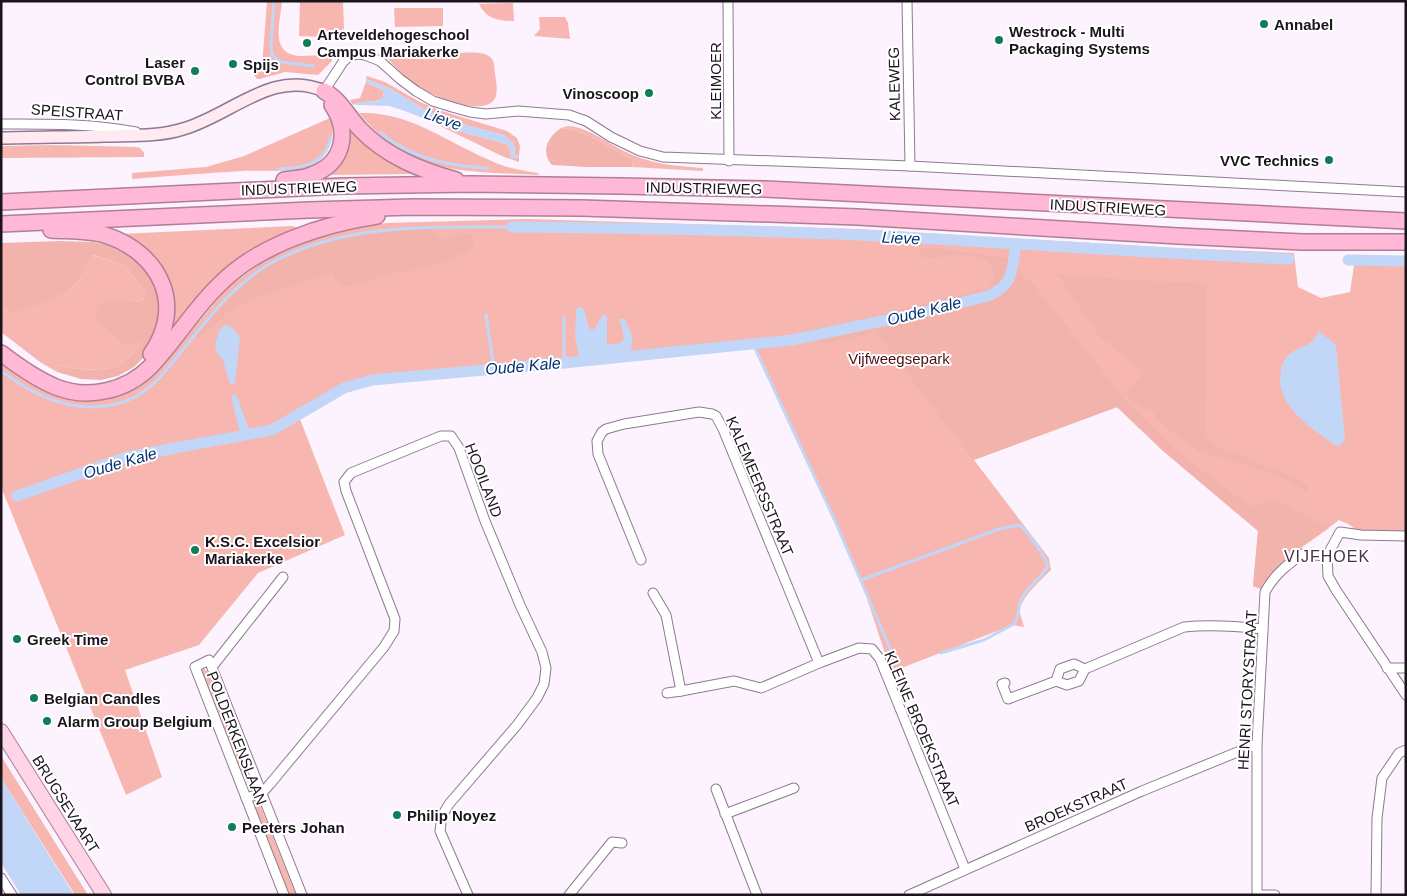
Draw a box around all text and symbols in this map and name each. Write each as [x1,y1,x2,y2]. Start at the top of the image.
place label: Annabel [1274,16,1333,33]
marker: Annabel [1258,18,1270,30]
place label: Westrock - Multi Packaging Systems [1009,23,1150,57]
place label: Arteveldehogeschool Campus Mariakerke [317,26,470,60]
marker: Westrock - Multi Packaging Systems [993,34,1005,46]
marker: Arteveldehogeschool Campus Mariakerke [301,37,313,49]
street label: KLEIMOER [707,42,724,120]
street label: KALEWEG [885,47,903,121]
place label: Laser Control BVBA [85,54,185,88]
place label: Spijs [243,56,279,73]
marker: Spijs [227,58,239,70]
marker: Laser Control BVBA [189,65,201,77]
place label: Vinoscoop [563,85,639,102]
marker: Vinoscoop [643,87,655,99]
street label: SPEISTRAAT [30,100,124,124]
water label: Lieve [422,104,464,134]
place label: VVC Technics [1220,152,1319,169]
marker: VVC Technics [1323,154,1335,166]
street label: INDUSTRIEWEG [240,177,358,199]
street label: INDUSTRIEWEG [646,178,762,198]
street label: INDUSTRIEWEG [1049,195,1167,219]
water label: Lieve [881,229,921,247]
water label: Oude Kale [885,294,963,328]
park label: Vijfweegsepark [848,350,950,367]
water label: Oude Kale [485,354,562,378]
street label: KALEMEERSSTRAAT [723,414,797,558]
street label: HOOILAND [462,440,506,520]
water label: Oude Kale [81,444,159,482]
place label: K.S.C. Excelsior Mariakerke [205,533,320,567]
marker: K.S.C. Excelsior Mariakerke [189,544,201,556]
district label: VIJFHOEK [1284,548,1370,565]
street label: HENRI STORYSTRAAT [1234,610,1260,770]
place label: Greek Time [27,631,108,648]
marker: Greek Time [11,633,23,645]
street label: KLEINE BROEKSTRAAT [881,648,963,810]
street label: POLDERKENSLAAN [204,669,270,807]
place label: Belgian Candles [44,690,161,707]
marker: Belgian Candles [28,692,40,704]
place label: Alarm Group Belgium [57,713,212,730]
marker: Alarm Group Belgium [41,715,53,727]
street label: BRUGSEVAART [29,752,103,856]
street label: BROEKSTRAAT [1022,775,1130,835]
place label: Philip Noyez [407,807,496,824]
marker: Philip Noyez [391,809,403,821]
place label: Peeters Johan [242,819,345,836]
marker: Peeters Johan [226,821,238,833]

